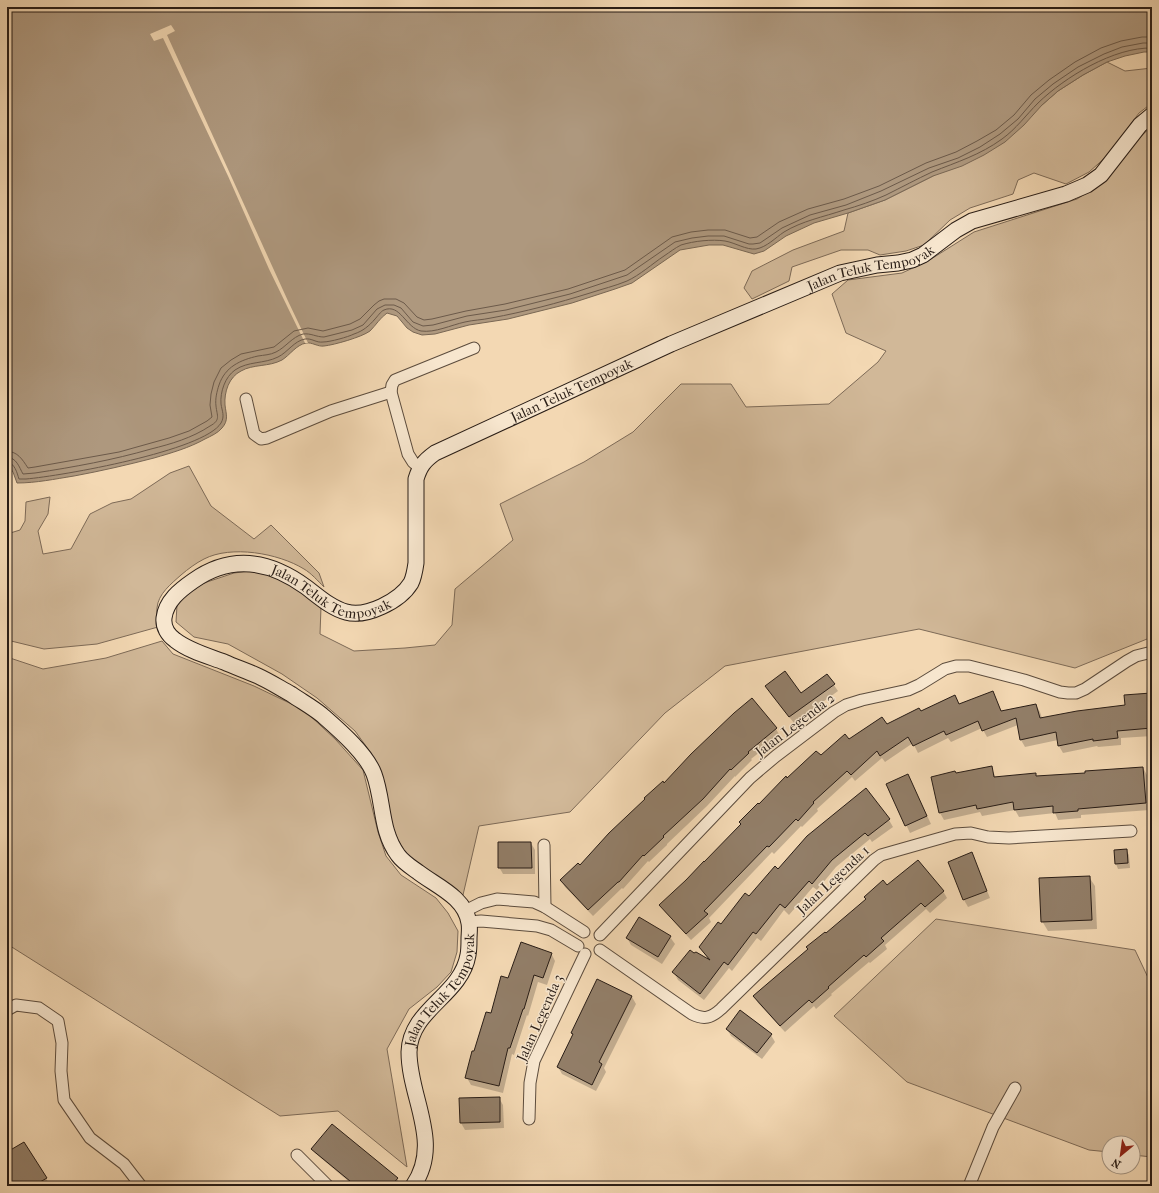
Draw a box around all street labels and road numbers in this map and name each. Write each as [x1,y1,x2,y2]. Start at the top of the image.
street label: Jalan Teluk Tempoyak [804,241,938,295]
street label: Jalan Teluk Tempoyak [507,354,636,426]
street label: Jalan Teluk Tempoyak [268,560,395,622]
street label: Jalan Legenda 2 [751,690,838,761]
street label: Jalan Legenda 1 [792,842,873,919]
street label: Jalan Teluk Tempoyak [401,932,478,1049]
street label: Jalan Legenda 3 [513,972,567,1065]

